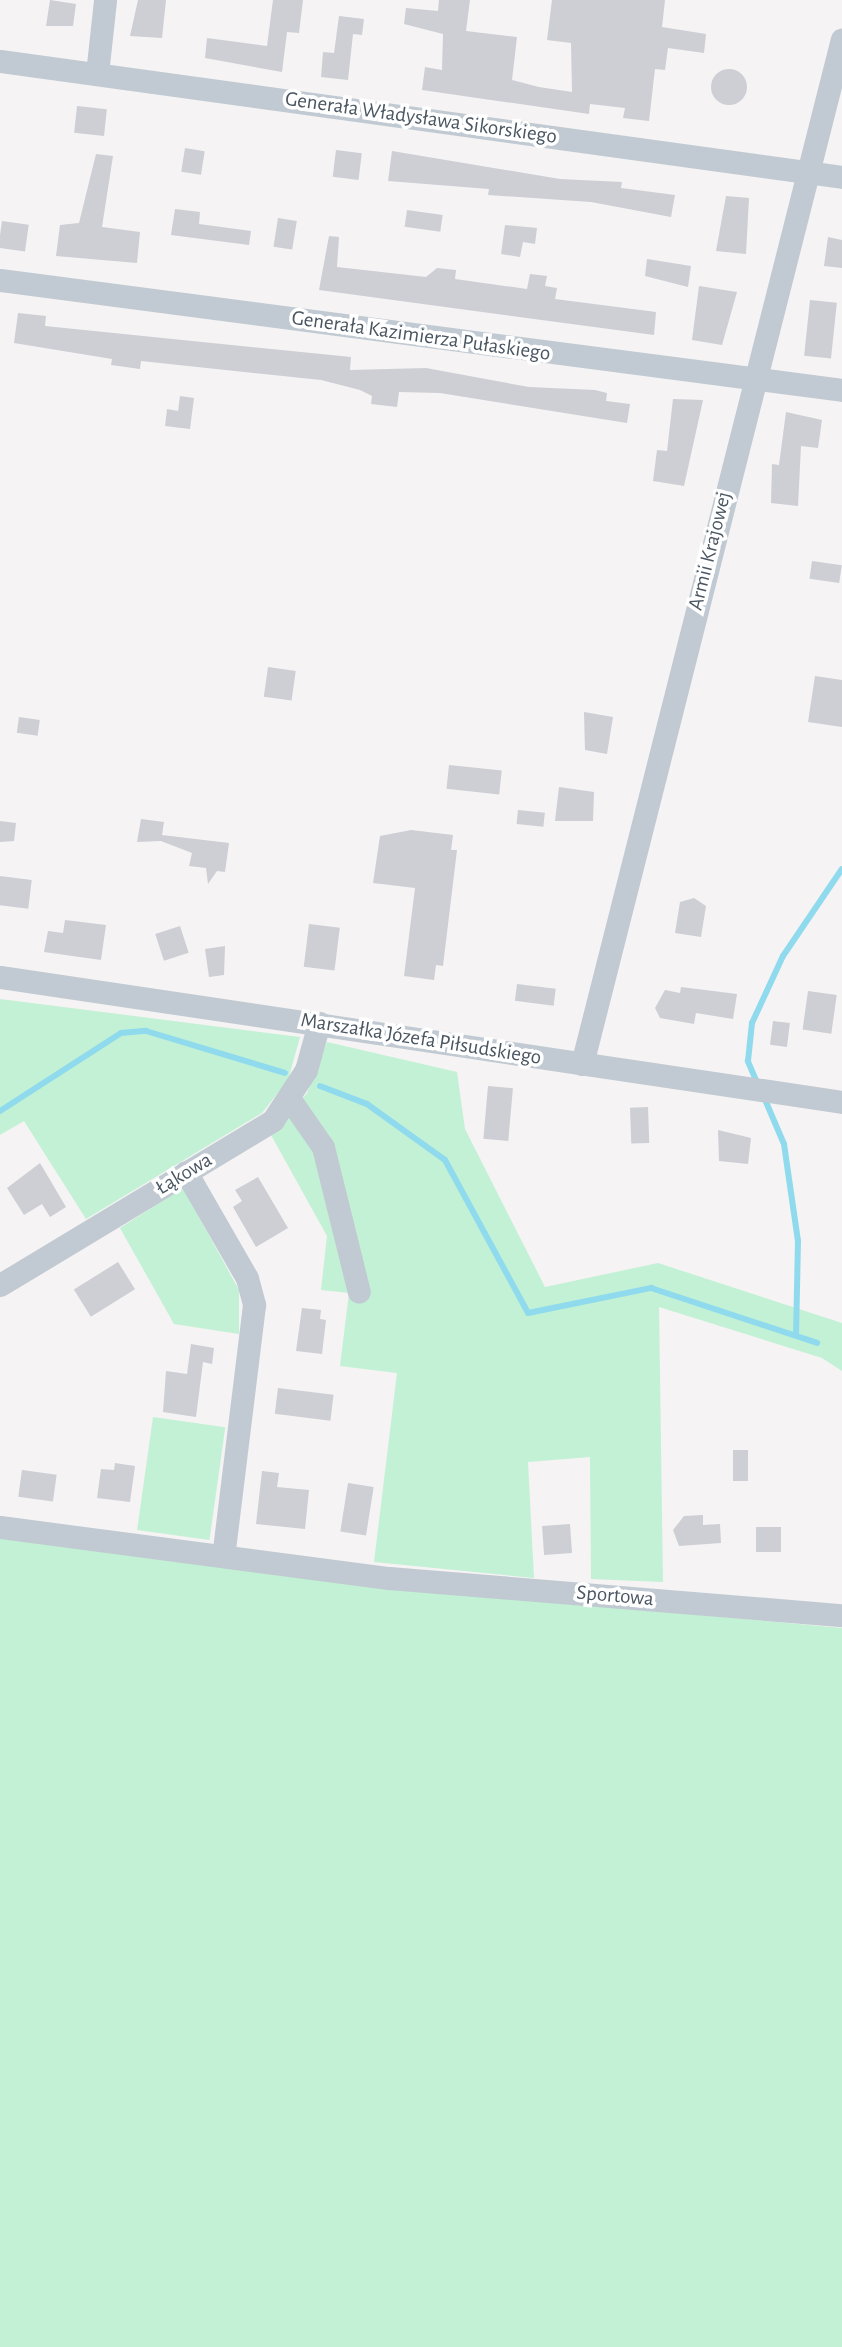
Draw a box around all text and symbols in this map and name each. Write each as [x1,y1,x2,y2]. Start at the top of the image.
street label: Generała Władysława Sikorskiego [283,86,559,150]
street label: Generała Kazimierza Pułaskiego [290,305,552,367]
street label: Armii Krajowej [683,489,737,613]
street label: Marszałka Józefa Piłsudskiego [299,1008,543,1070]
street label: Łąkowa [151,1147,217,1201]
street label: Sportowa [575,1580,655,1612]

